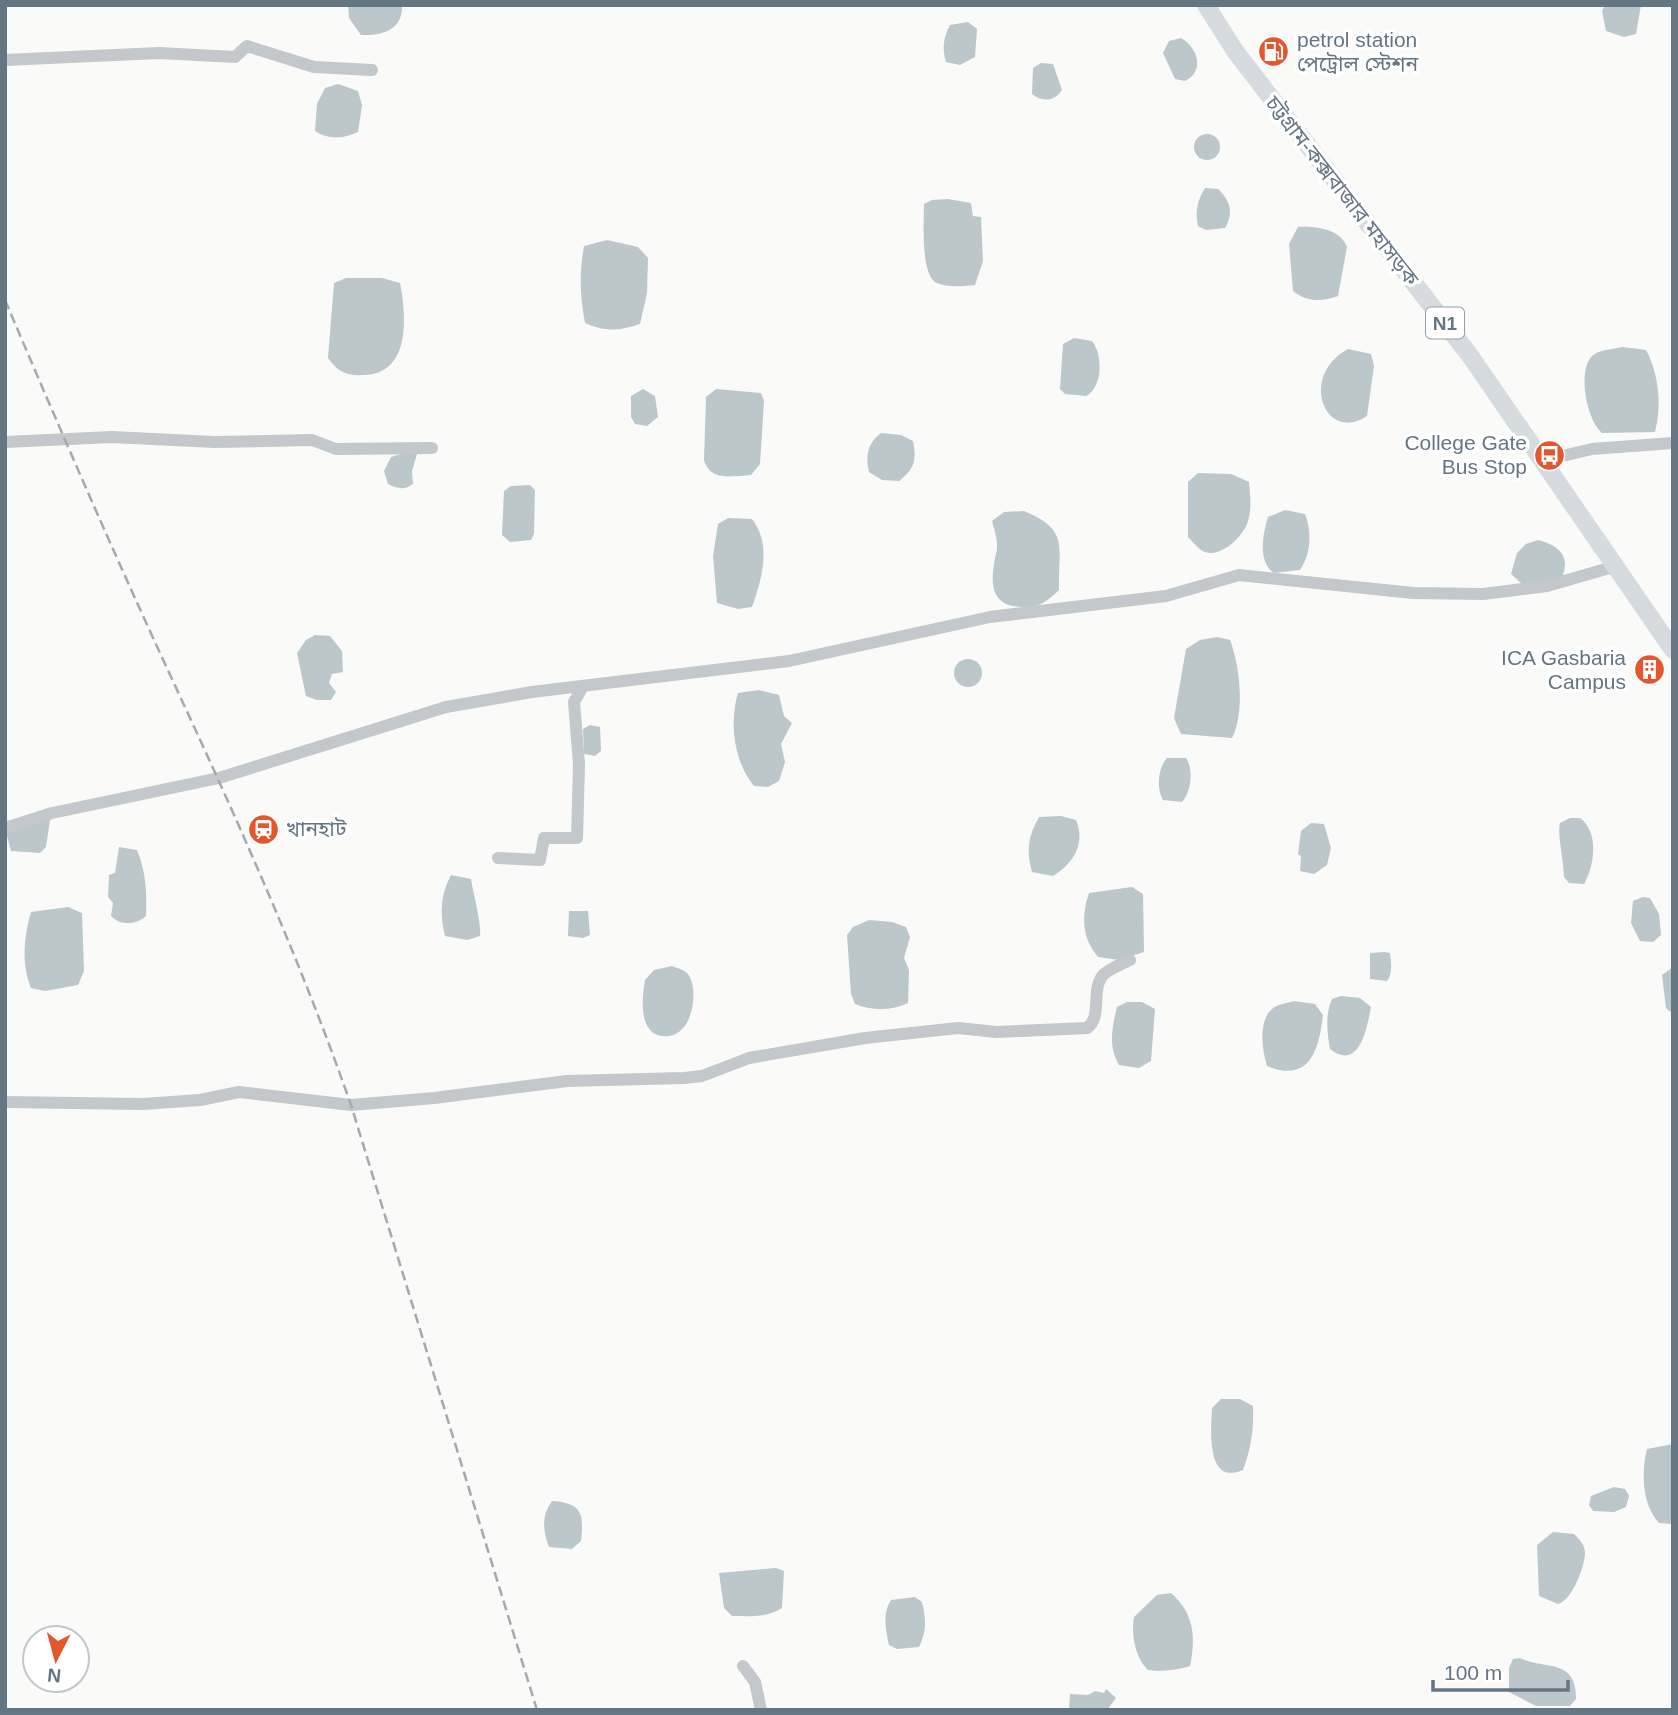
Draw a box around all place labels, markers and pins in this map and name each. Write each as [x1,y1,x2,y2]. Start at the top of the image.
place label: petrol station পেট্রোল স্টেশন [1297,28,1419,75]
fuel station icon: petrol station পেট্রোল স্টেশন [1257,35,1291,69]
place label: College Gate Bus Stop [1404,431,1527,478]
bus stop icon: College Gate Bus Stop [1533,438,1567,472]
place label: ICA Gasbaria Campus [1501,646,1626,693]
building icon: ICA Gasbaria Campus [1632,653,1666,687]
station icon: খানহাট [246,812,280,846]
place label: খানহাট [286,817,347,840]

